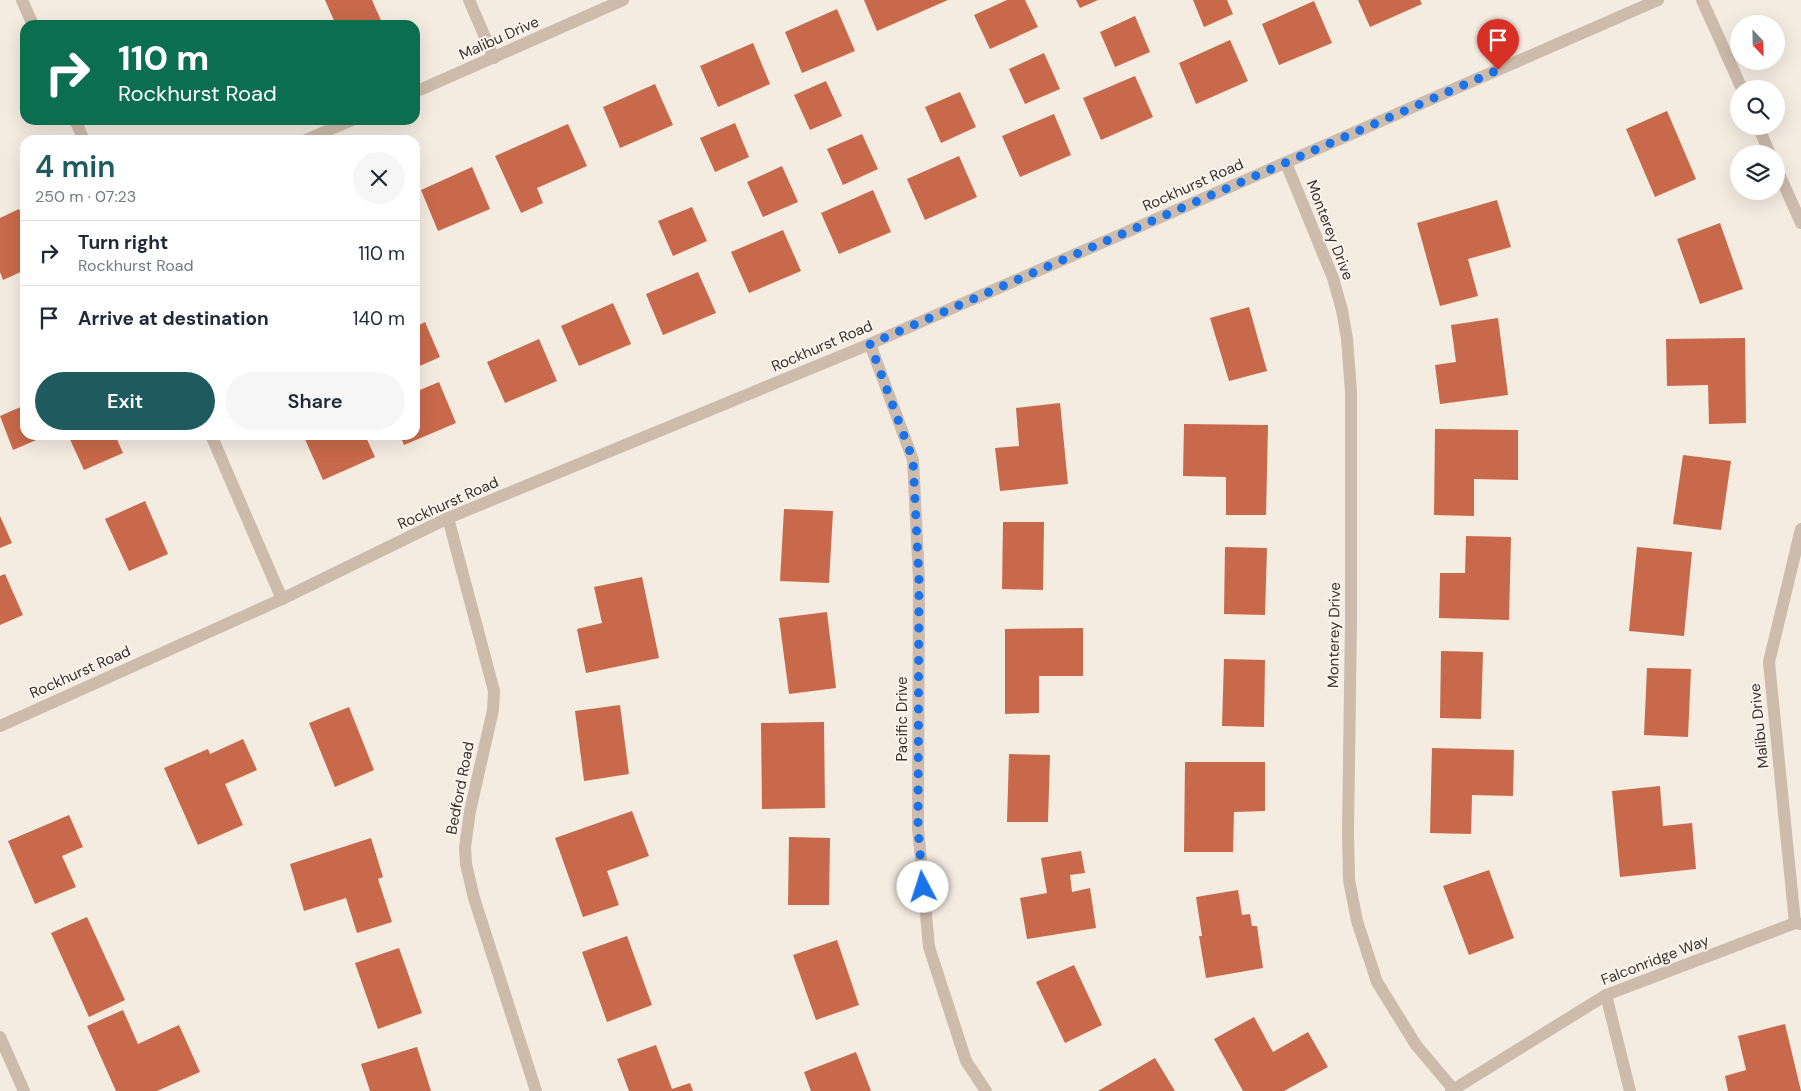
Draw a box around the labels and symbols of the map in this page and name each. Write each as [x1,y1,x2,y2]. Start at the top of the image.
street label: Malibu Drive [456,12,542,64]
north arrow [1730,15,1785,70]
pin [1477,19,1519,70]
street label: Rockhurst Road [1139,154,1247,216]
street label: Monterey Drive [1302,177,1358,283]
street label: Rockhurst Road [768,316,876,376]
street label: Rockhurst Road [394,472,502,534]
street label: Monterey Drive [1323,582,1345,688]
street label: Rockhurst Road [26,641,134,703]
street label: Pacific Drive [892,676,912,762]
street label: Malibu Drive [1745,683,1773,769]
street label: Bedford Road [441,740,479,836]
position arrow [896,860,948,912]
street label: Falconridge Way [1598,930,1713,990]

